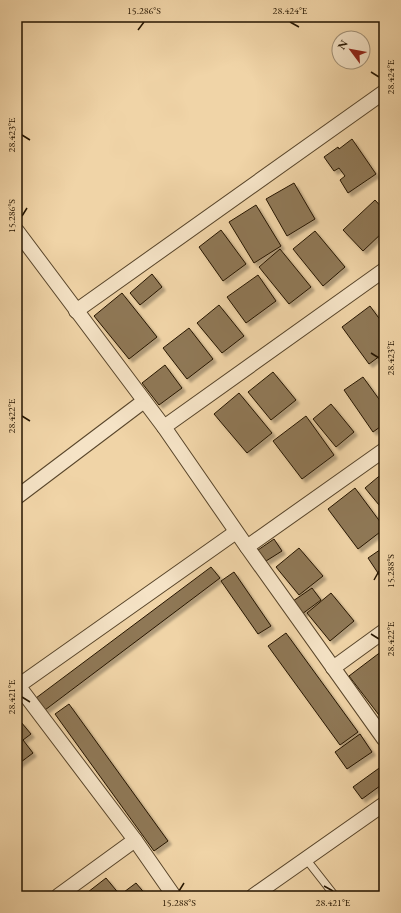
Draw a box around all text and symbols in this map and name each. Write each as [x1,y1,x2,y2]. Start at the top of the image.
text: 15.286°S [127,4,161,17]
text: 28.424°E [273,4,308,17]
north arrow [331,30,371,70]
text: N [334,37,351,52]
text: 28.424°E [384,59,397,94]
text: 28.423°E [5,117,18,152]
text: 15.286°S [5,199,18,233]
text: 28.423°E [384,340,397,375]
text: 28.422°E [5,398,18,433]
text: 15.288°S [384,554,397,588]
text: 28.422°E [384,621,397,656]
text: 28.421°E [5,679,18,714]
text: 15.288°S [162,896,196,909]
text: 28.421°E [316,896,351,909]

